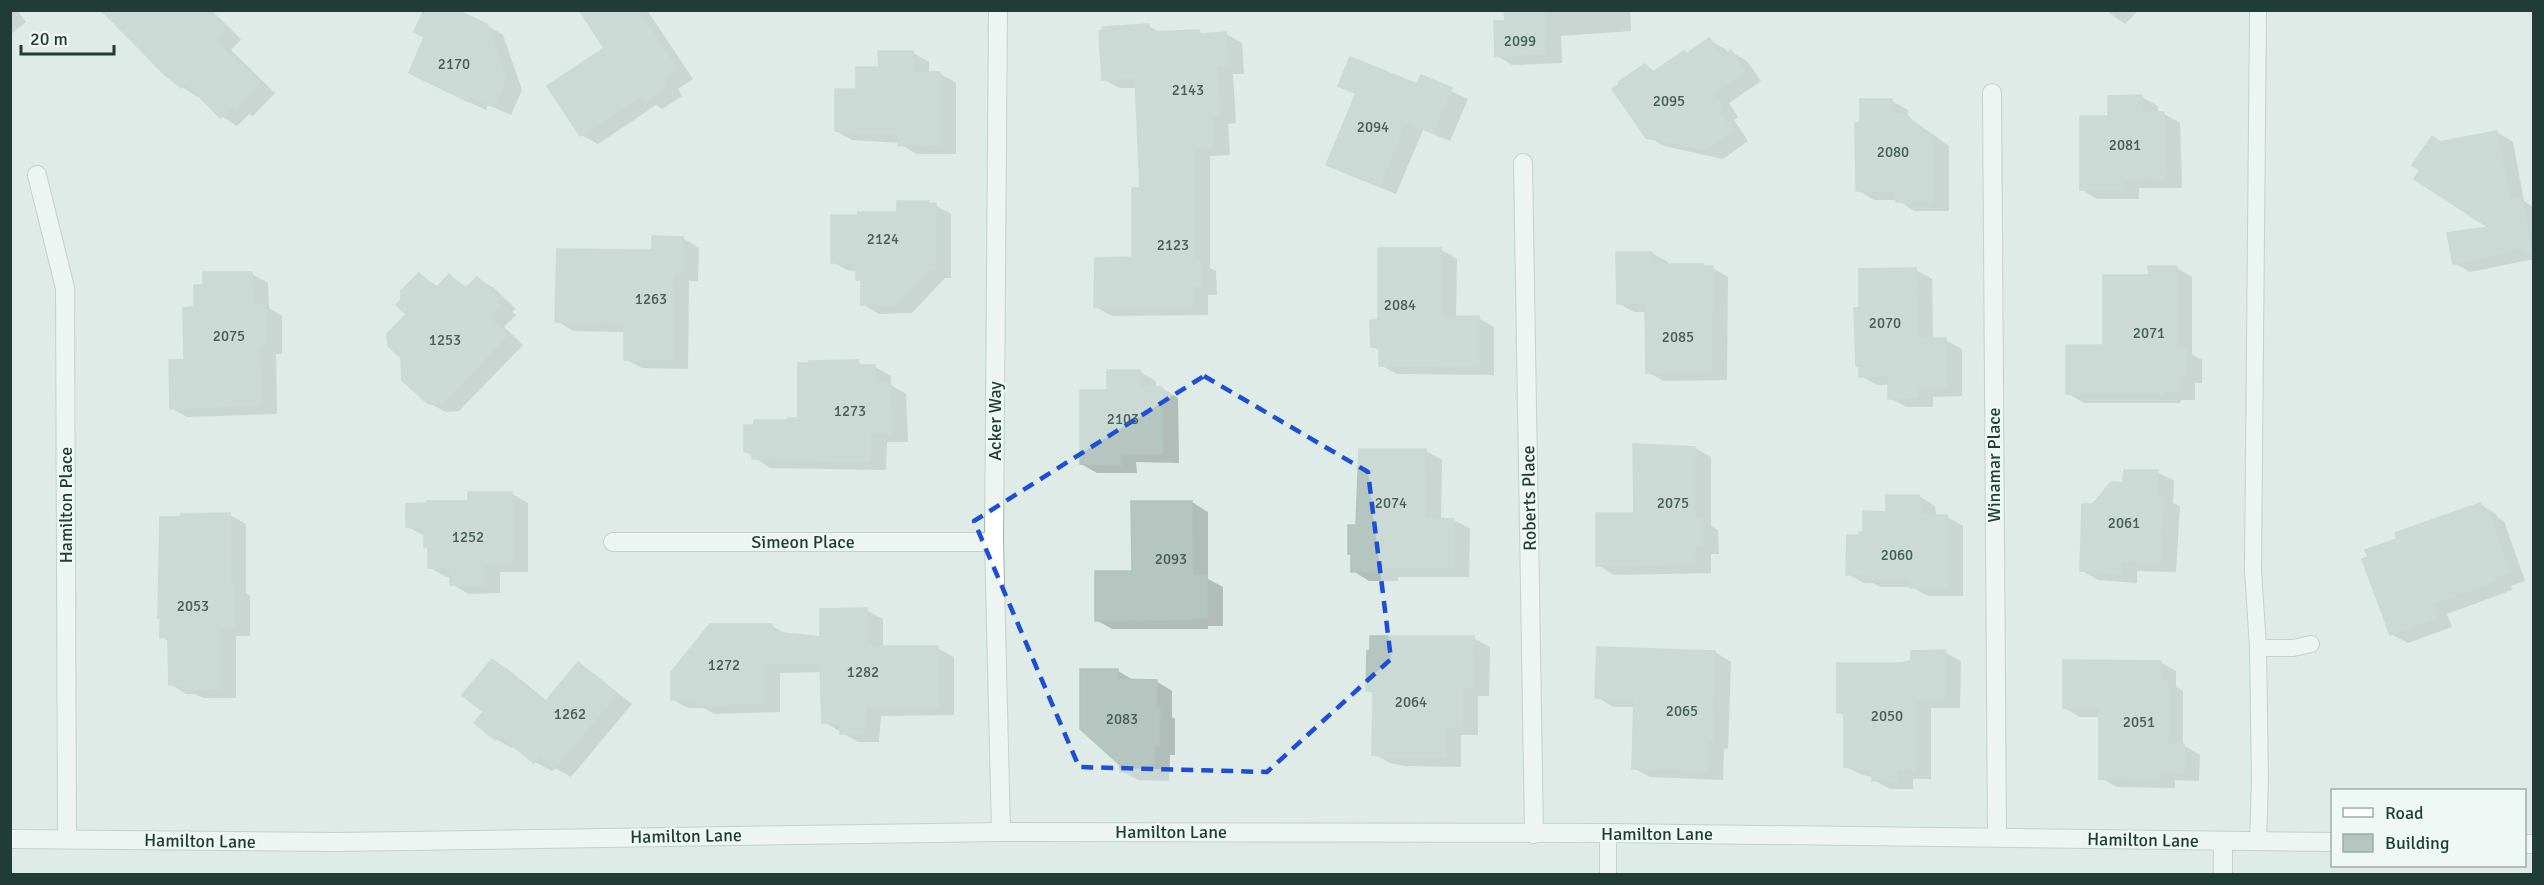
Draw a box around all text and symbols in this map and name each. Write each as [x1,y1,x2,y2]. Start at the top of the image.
scale bar [21,18,114,56]
text: 20 m [30,28,68,50]
house number: 2099 [1504,32,1536,50]
house number: 2170 [438,55,470,73]
house number: 2143 [1172,81,1204,99]
house number: 2095 [1653,92,1685,110]
house number: 2094 [1357,118,1389,136]
house number: 2081 [2109,136,2141,154]
house number: 2080 [1877,143,1909,161]
house number: 2124 [867,230,899,248]
house number: 2123 [1157,236,1189,254]
house number: 1263 [635,290,667,308]
house number: 2084 [1384,296,1416,314]
house number: 2070 [1869,314,1901,332]
house number: 2071 [2133,324,2165,342]
house number: 2075 [213,327,245,345]
house number: 2085 [1662,328,1694,346]
house number: 1253 [429,331,461,349]
street label: Acker Way [984,381,1006,461]
house number: 1273 [834,402,866,420]
street label: Winamar Place [1983,407,2005,523]
house number: 2103 [1107,410,1139,428]
street label: Roberts Place [1517,445,1541,551]
street label: Hamilton Place [55,447,77,563]
house number: 2074 [1375,494,1407,512]
house number: 2075 [1657,494,1689,512]
house number: 2061 [2108,514,2140,532]
house number: 1252 [452,528,484,546]
street label: Simeon Place [751,531,855,553]
house number: 2060 [1881,546,1913,564]
house number: 2093 [1155,550,1187,568]
house number: 2053 [177,597,209,615]
house number: 1272 [708,656,740,674]
house number: 1282 [847,663,879,681]
house number: 2064 [1395,693,1427,711]
house number: 2065 [1666,702,1698,720]
house number: 1262 [554,705,586,723]
house number: 2050 [1871,707,1903,725]
house number: 2083 [1106,710,1138,728]
house number: 2051 [2123,713,2155,731]
legend [2331,789,2526,867]
text: Road [2385,802,2424,824]
street label: Hamilton Lane [1115,821,1227,843]
street label: Hamilton Lane [1601,823,1713,845]
street label: Hamilton Lane [630,824,742,848]
street label: Hamilton Lane [2087,828,2199,852]
street label: Hamilton Lane [144,829,256,853]
text: Building [2385,832,2449,854]

